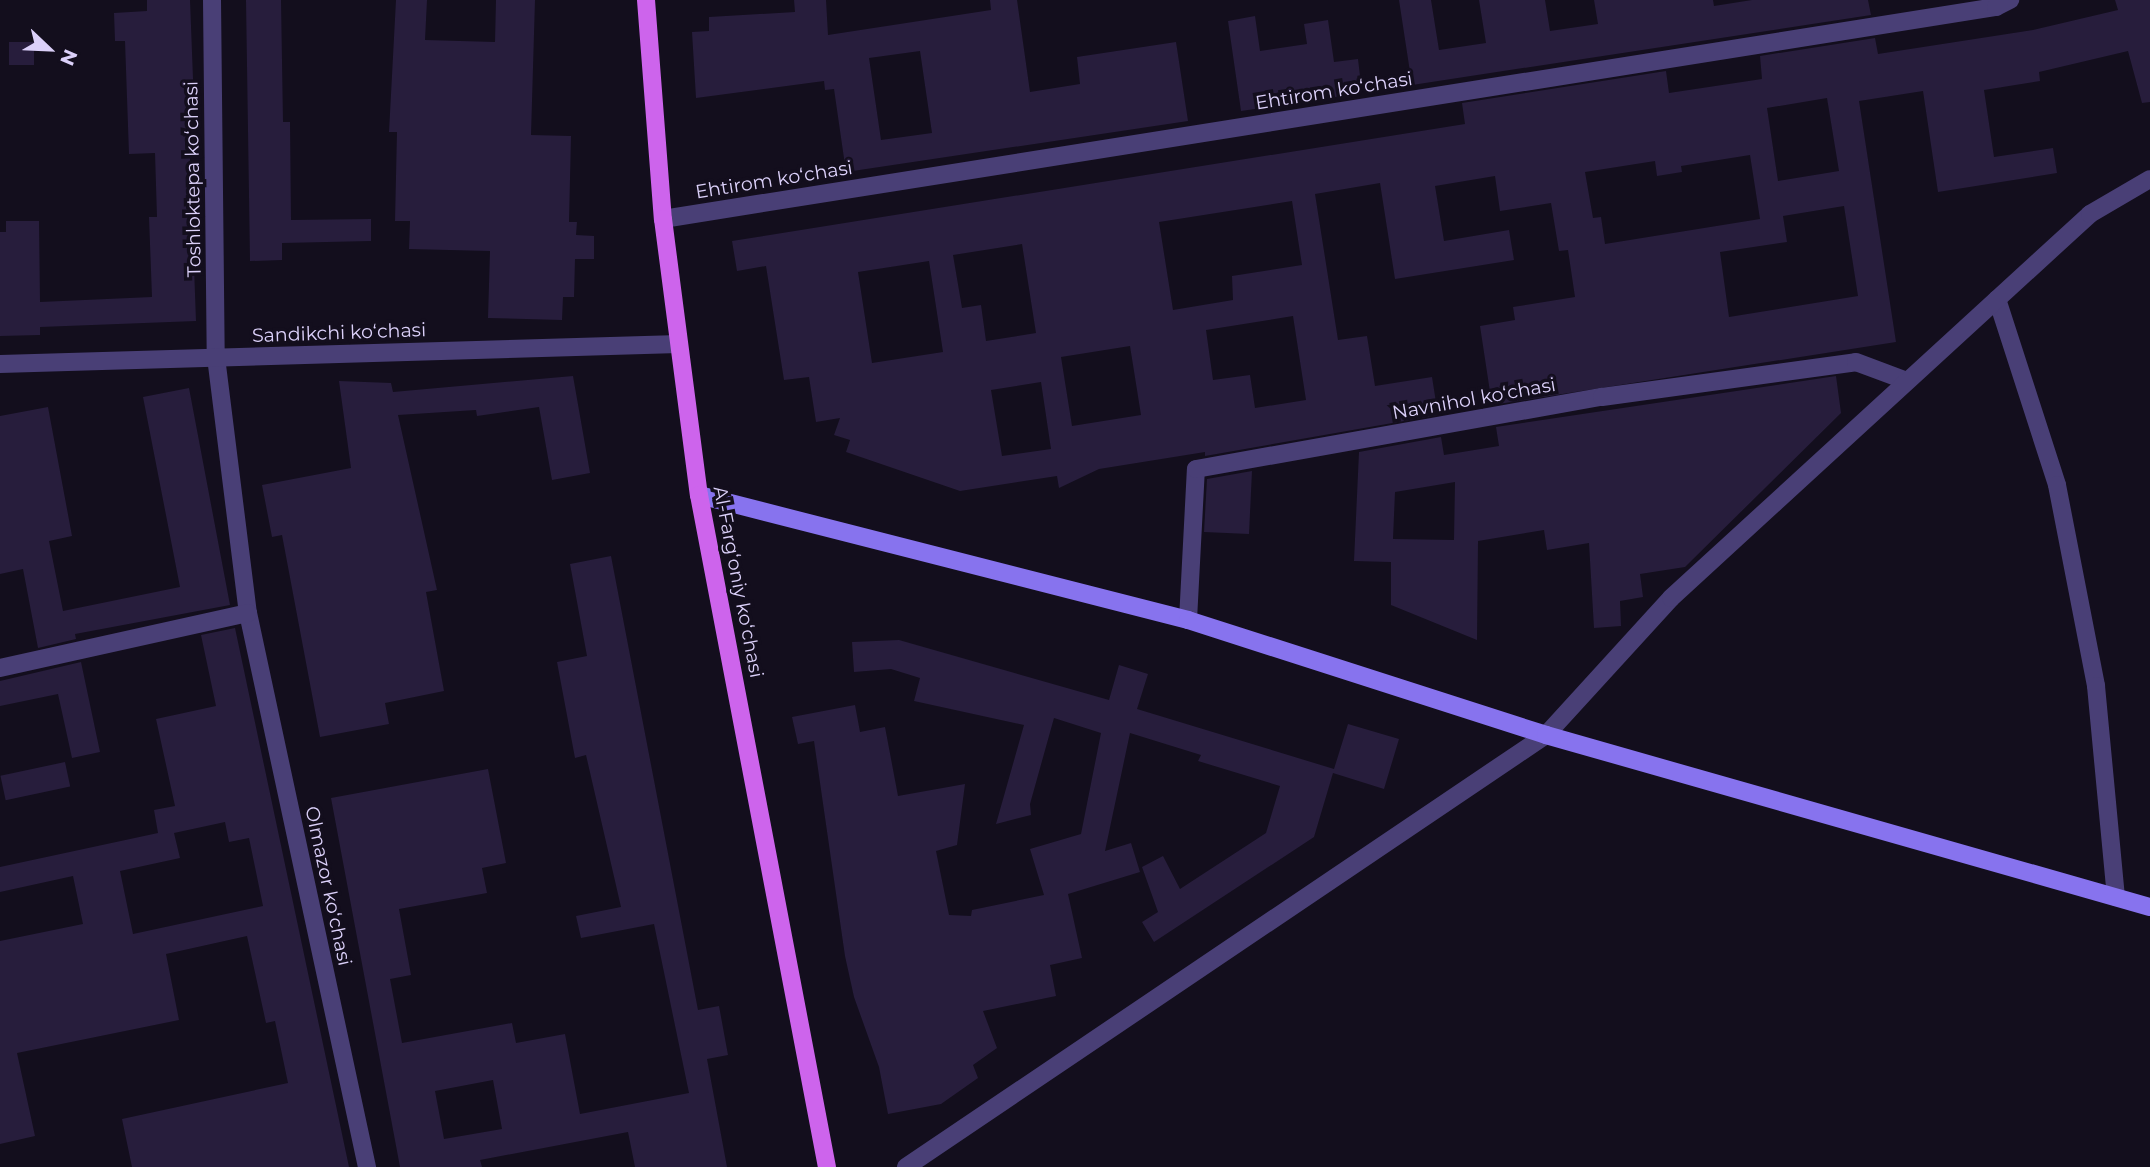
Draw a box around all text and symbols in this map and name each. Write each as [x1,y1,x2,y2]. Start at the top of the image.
north arrow [14,14,84,84]
text: N [55,46,82,69]
street label: Ehtirom koʻchasi [1254,67,1414,115]
street label: Toshloktepa koʻchasi [180,81,206,277]
street label: Ehtirom koʻchasi [694,156,854,204]
street label: Sandikchi koʻchasi [252,319,426,347]
street label: Navnihol koʻchasi [1390,373,1558,425]
street label: Al-Fargʻoniy koʻchasi [708,484,768,680]
street label: Olmazor koʻchasi [300,804,356,968]

